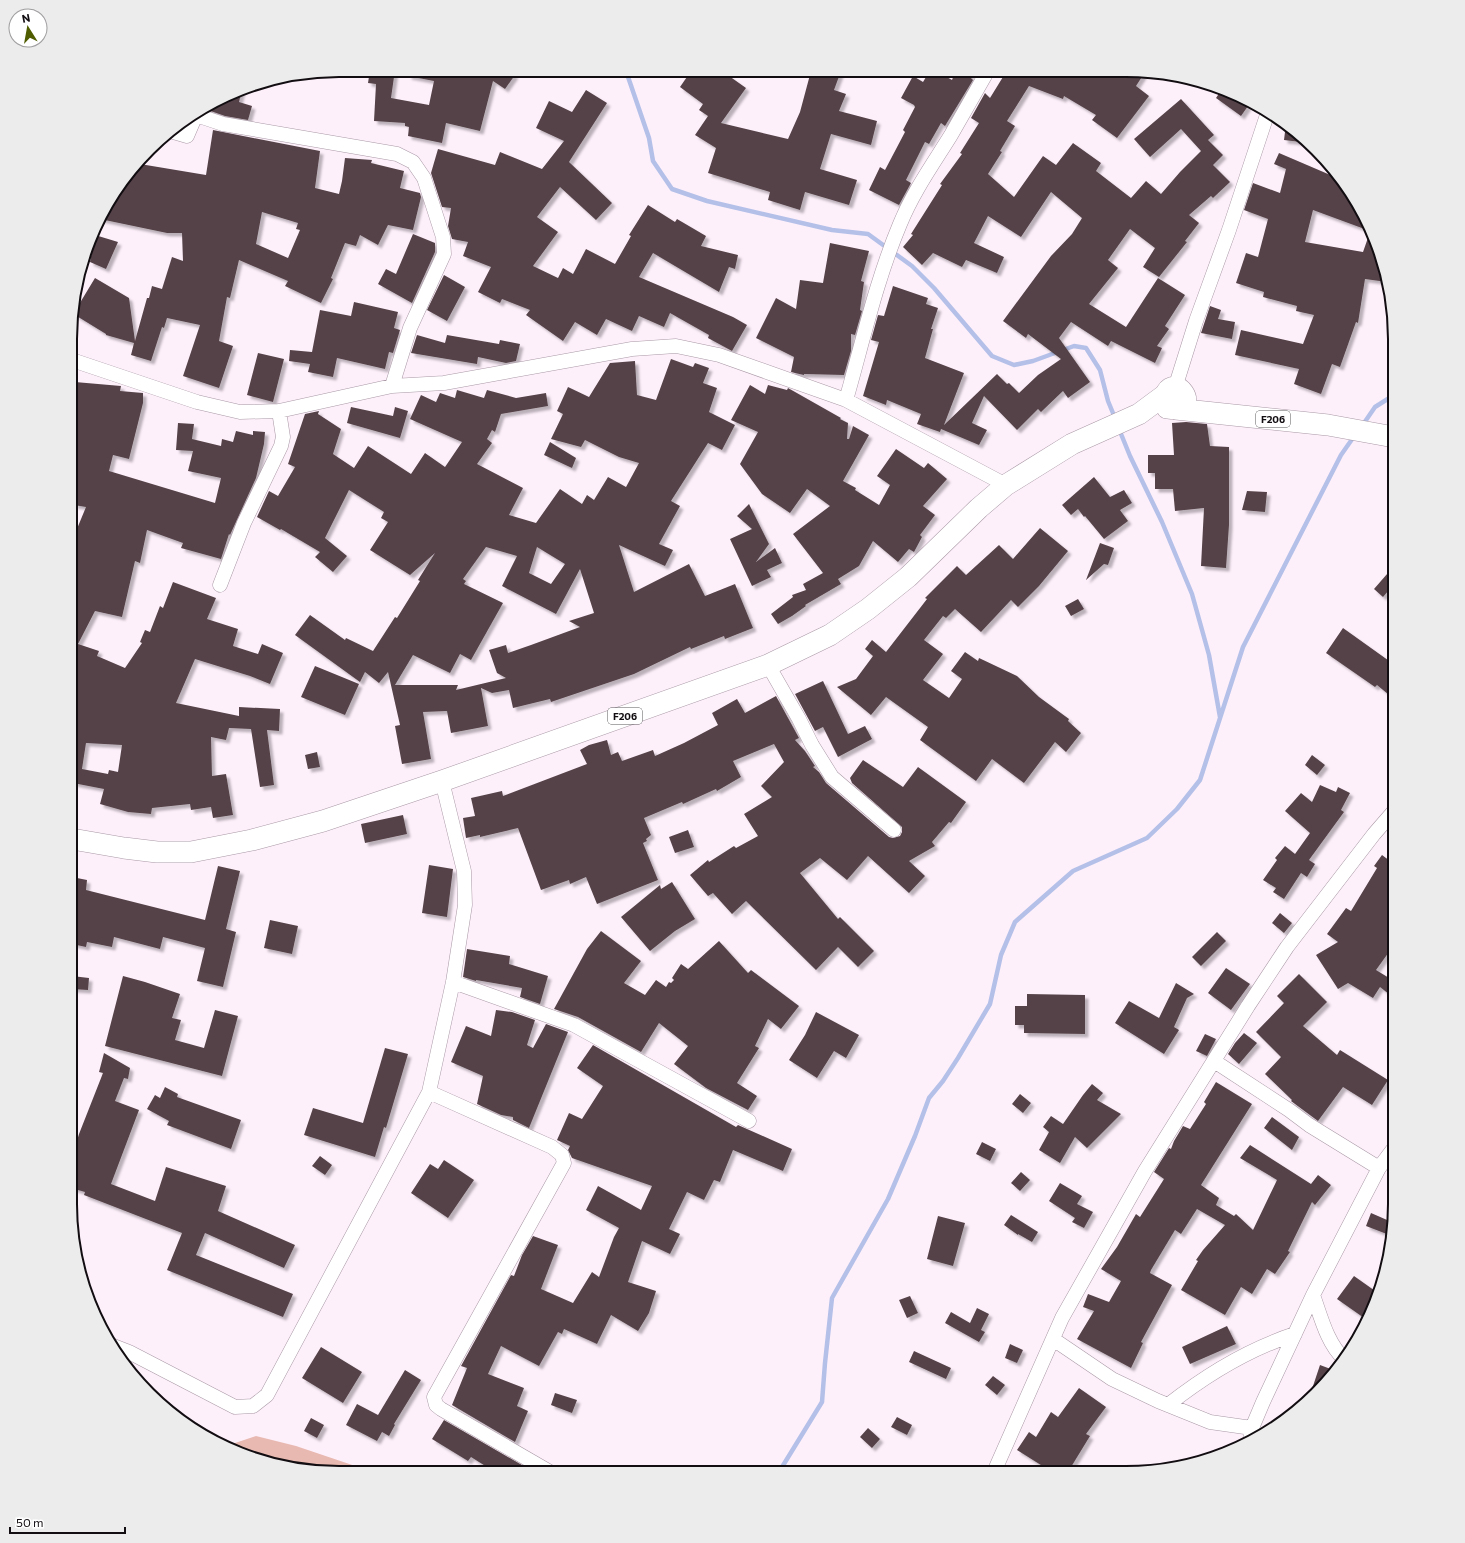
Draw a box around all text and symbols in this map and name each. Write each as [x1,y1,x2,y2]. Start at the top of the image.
north arrow [8,8,48,48]
text: N [21,11,31,25]
road number: F206 [1256,411,1290,427]
road number: F206 [608,708,642,724]
scale bar [10,1509,125,1535]
text: 50 m [16,1515,44,1529]

